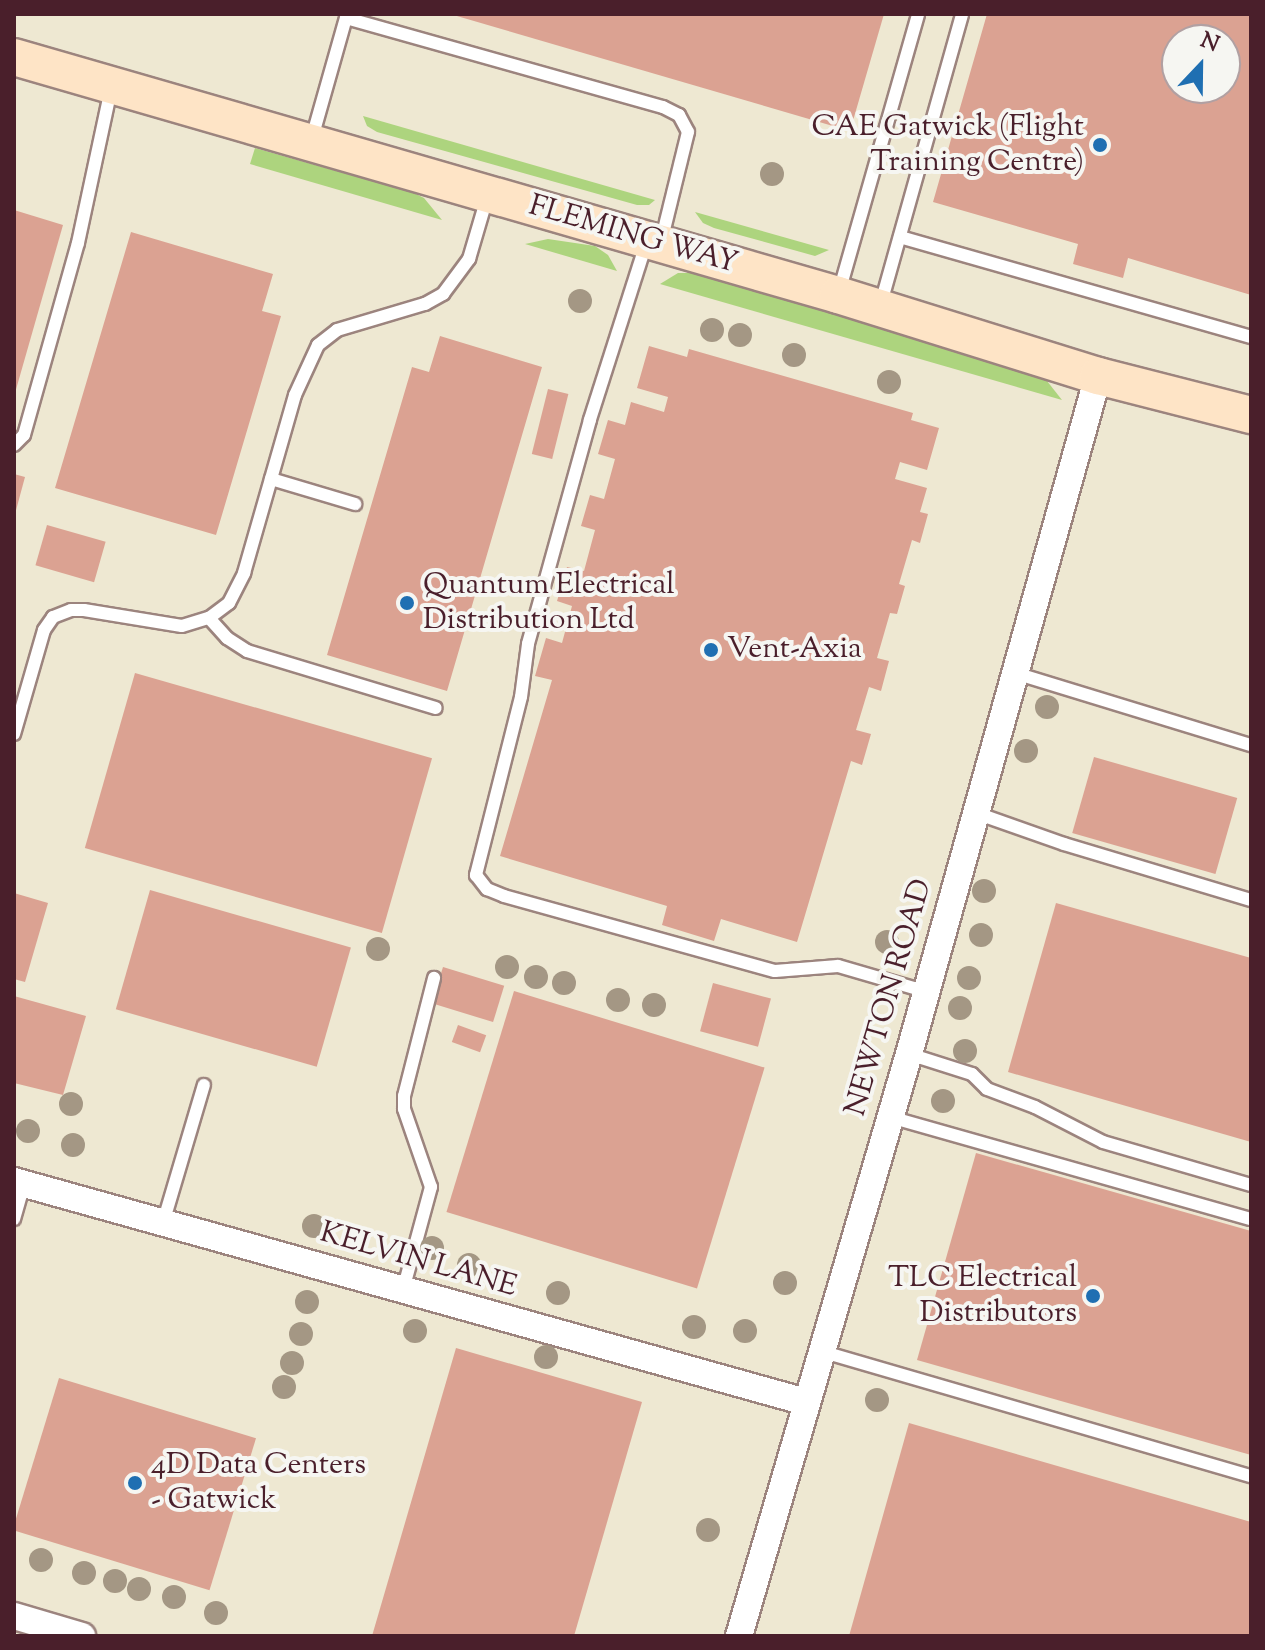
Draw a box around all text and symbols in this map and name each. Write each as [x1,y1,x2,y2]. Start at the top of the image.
north arrow [1161,24,1241,104]
text: N [1195,25,1223,62]
place label: CAE Gatwick (Flight Training Centre) [812,110,1084,180]
marker: CAE Gatwick (Flight Training Centre) [1091,136,1109,154]
street label: FLEMING WAY [524,189,742,283]
place label: Quantum Electrical Distribution Ltd [423,568,675,638]
marker: Quantum Electrical Distribution Ltd [398,594,416,612]
place label: Vent-Axia [727,632,862,668]
marker: Vent-Axia [702,641,720,659]
street label: NEWTON ROAD [839,875,941,1121]
street label: KELVIN LANE [315,1216,521,1306]
place label: TLC Electrical Distributors [888,1261,1077,1332]
marker: TLC Electrical Distributors [1084,1287,1102,1305]
place label: 4D Data Centers - Gatwick [151,1448,366,1518]
marker: 4D Data Centers - Gatwick [126,1474,144,1492]

